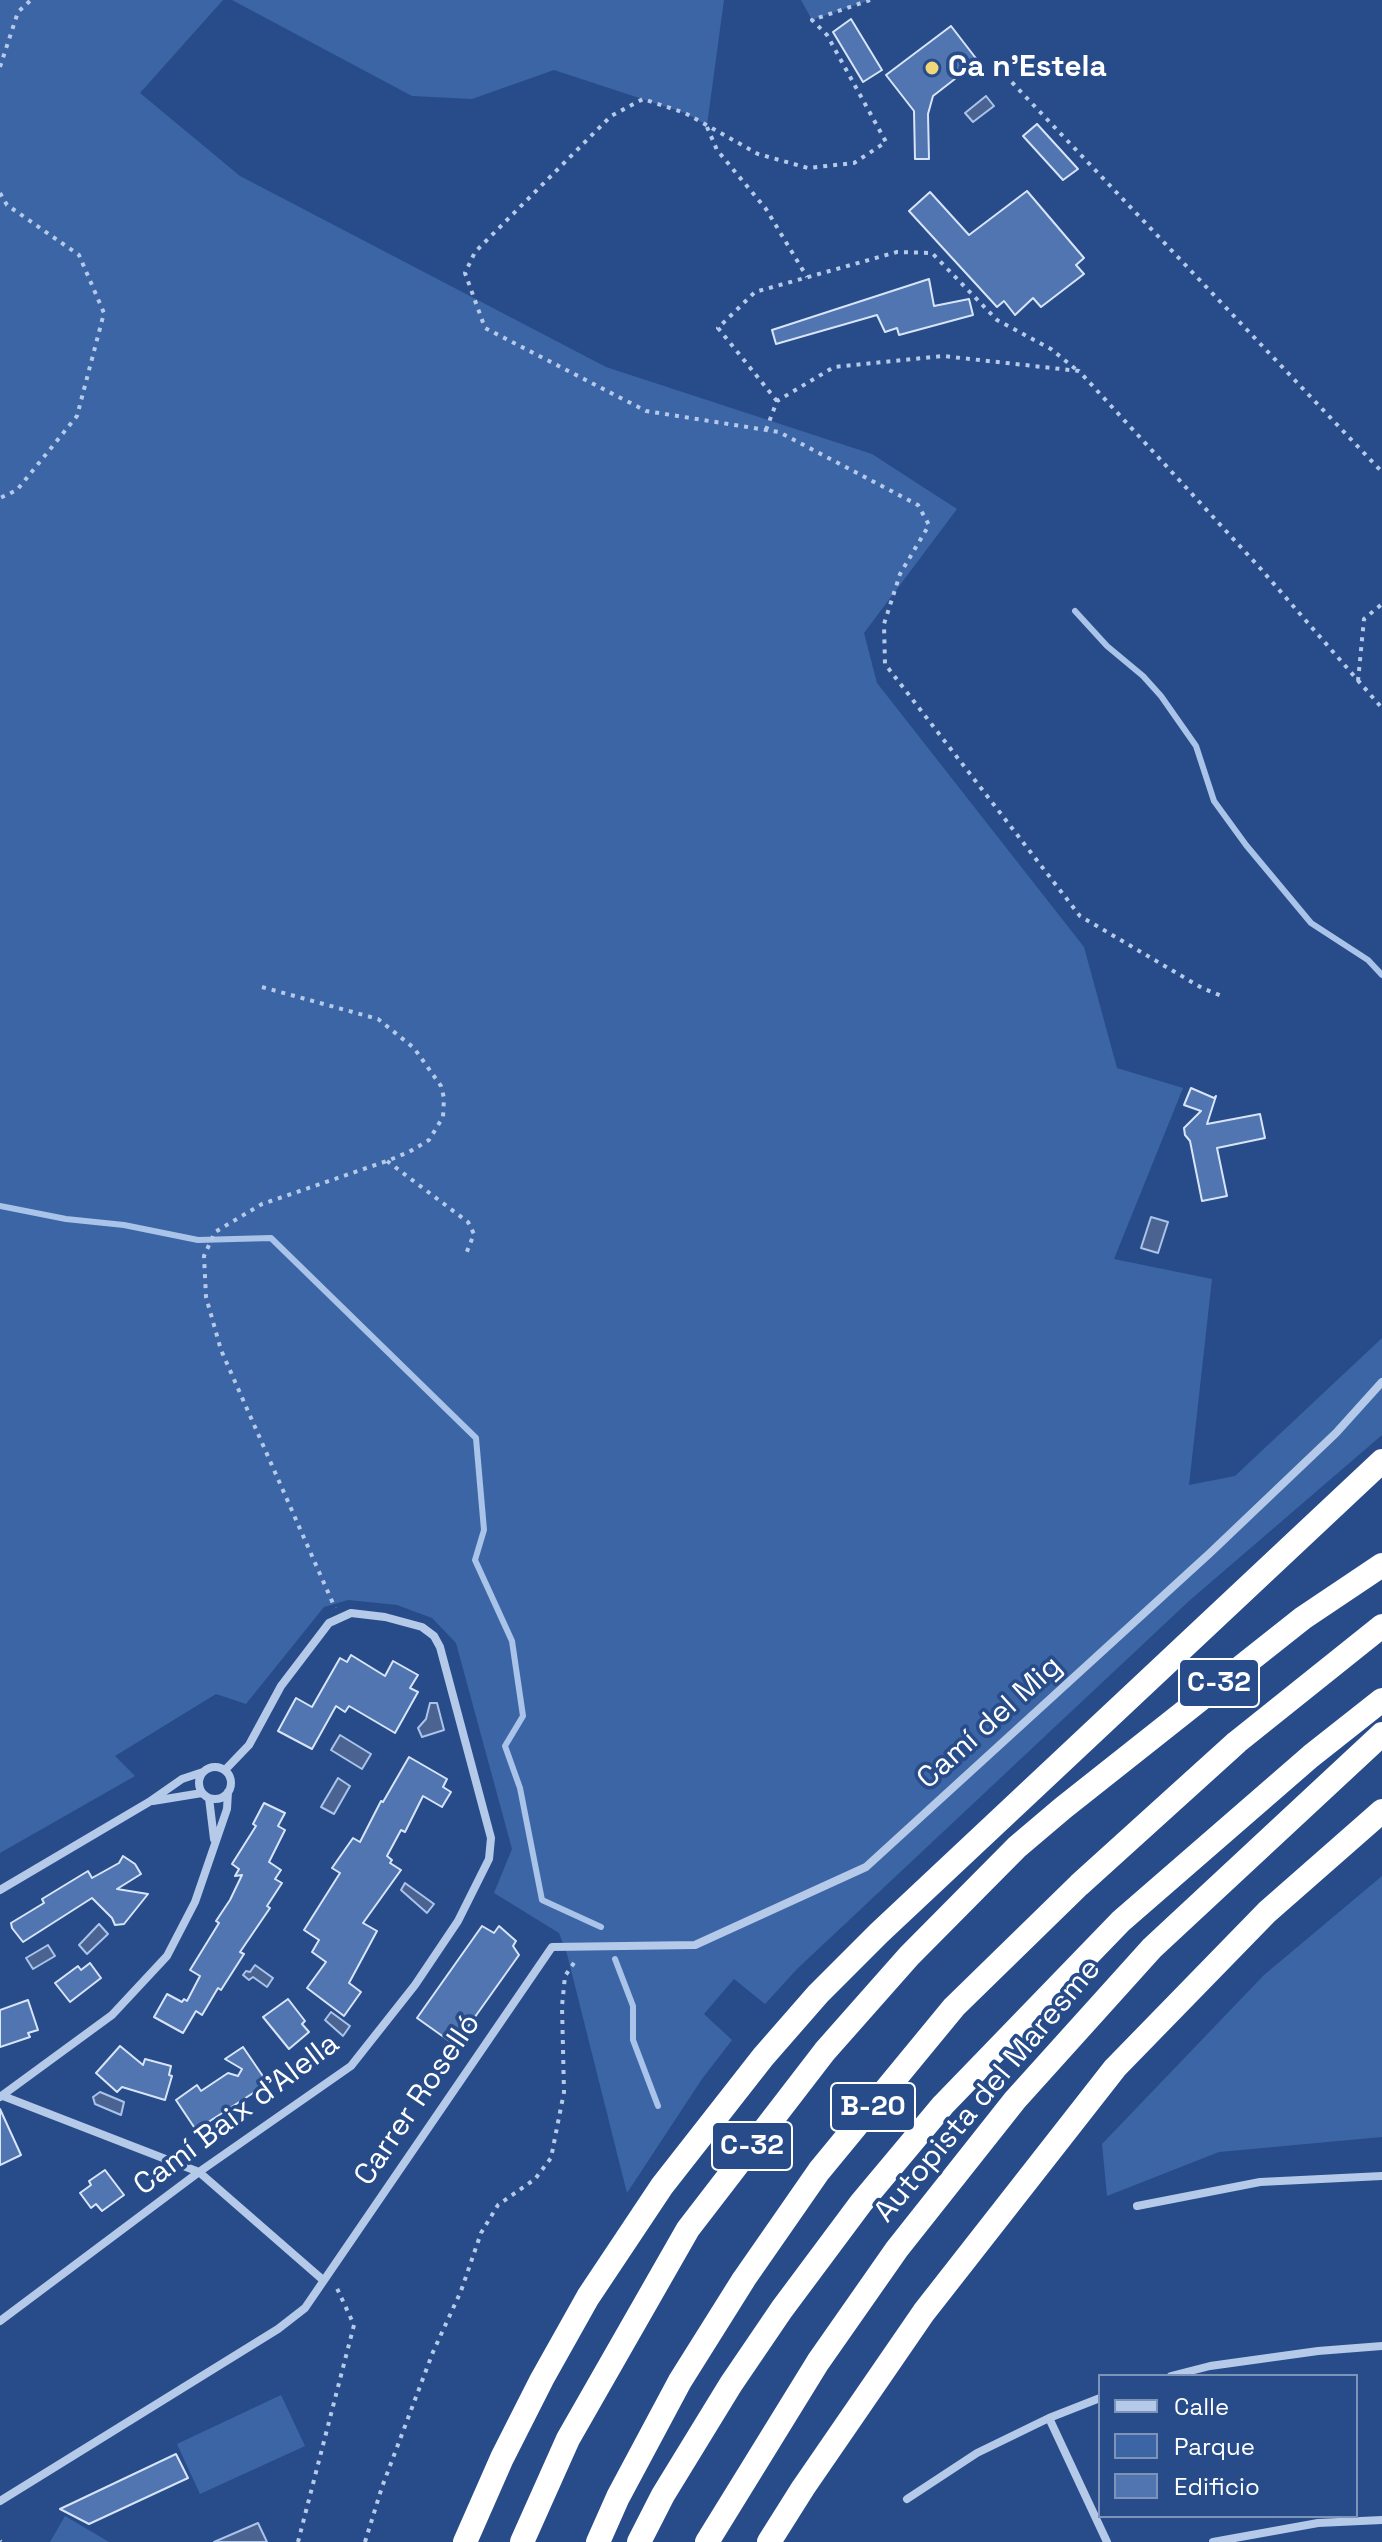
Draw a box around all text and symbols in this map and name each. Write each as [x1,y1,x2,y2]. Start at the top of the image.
place label: Ca n'Estela [948,50,1107,86]
marker: Ca n'Estela [923,59,941,77]
street label: Camí del Mig [910,1649,1070,1797]
road number: C-32 [1179,1659,1259,1707]
street label: Autopista del Maresme [867,1952,1109,2230]
street label: Carrer Roselló [347,2007,489,2193]
street label: Camí Baix d'Alella [127,2026,347,2204]
road number: B-20 [831,2083,915,2131]
road number: C-32 [712,2122,792,2170]
legend [1098,2374,1358,2518]
text: Calle [1174,2391,1229,2422]
text: Parque [1174,2431,1255,2462]
text: Edificio [1174,2471,1260,2502]

